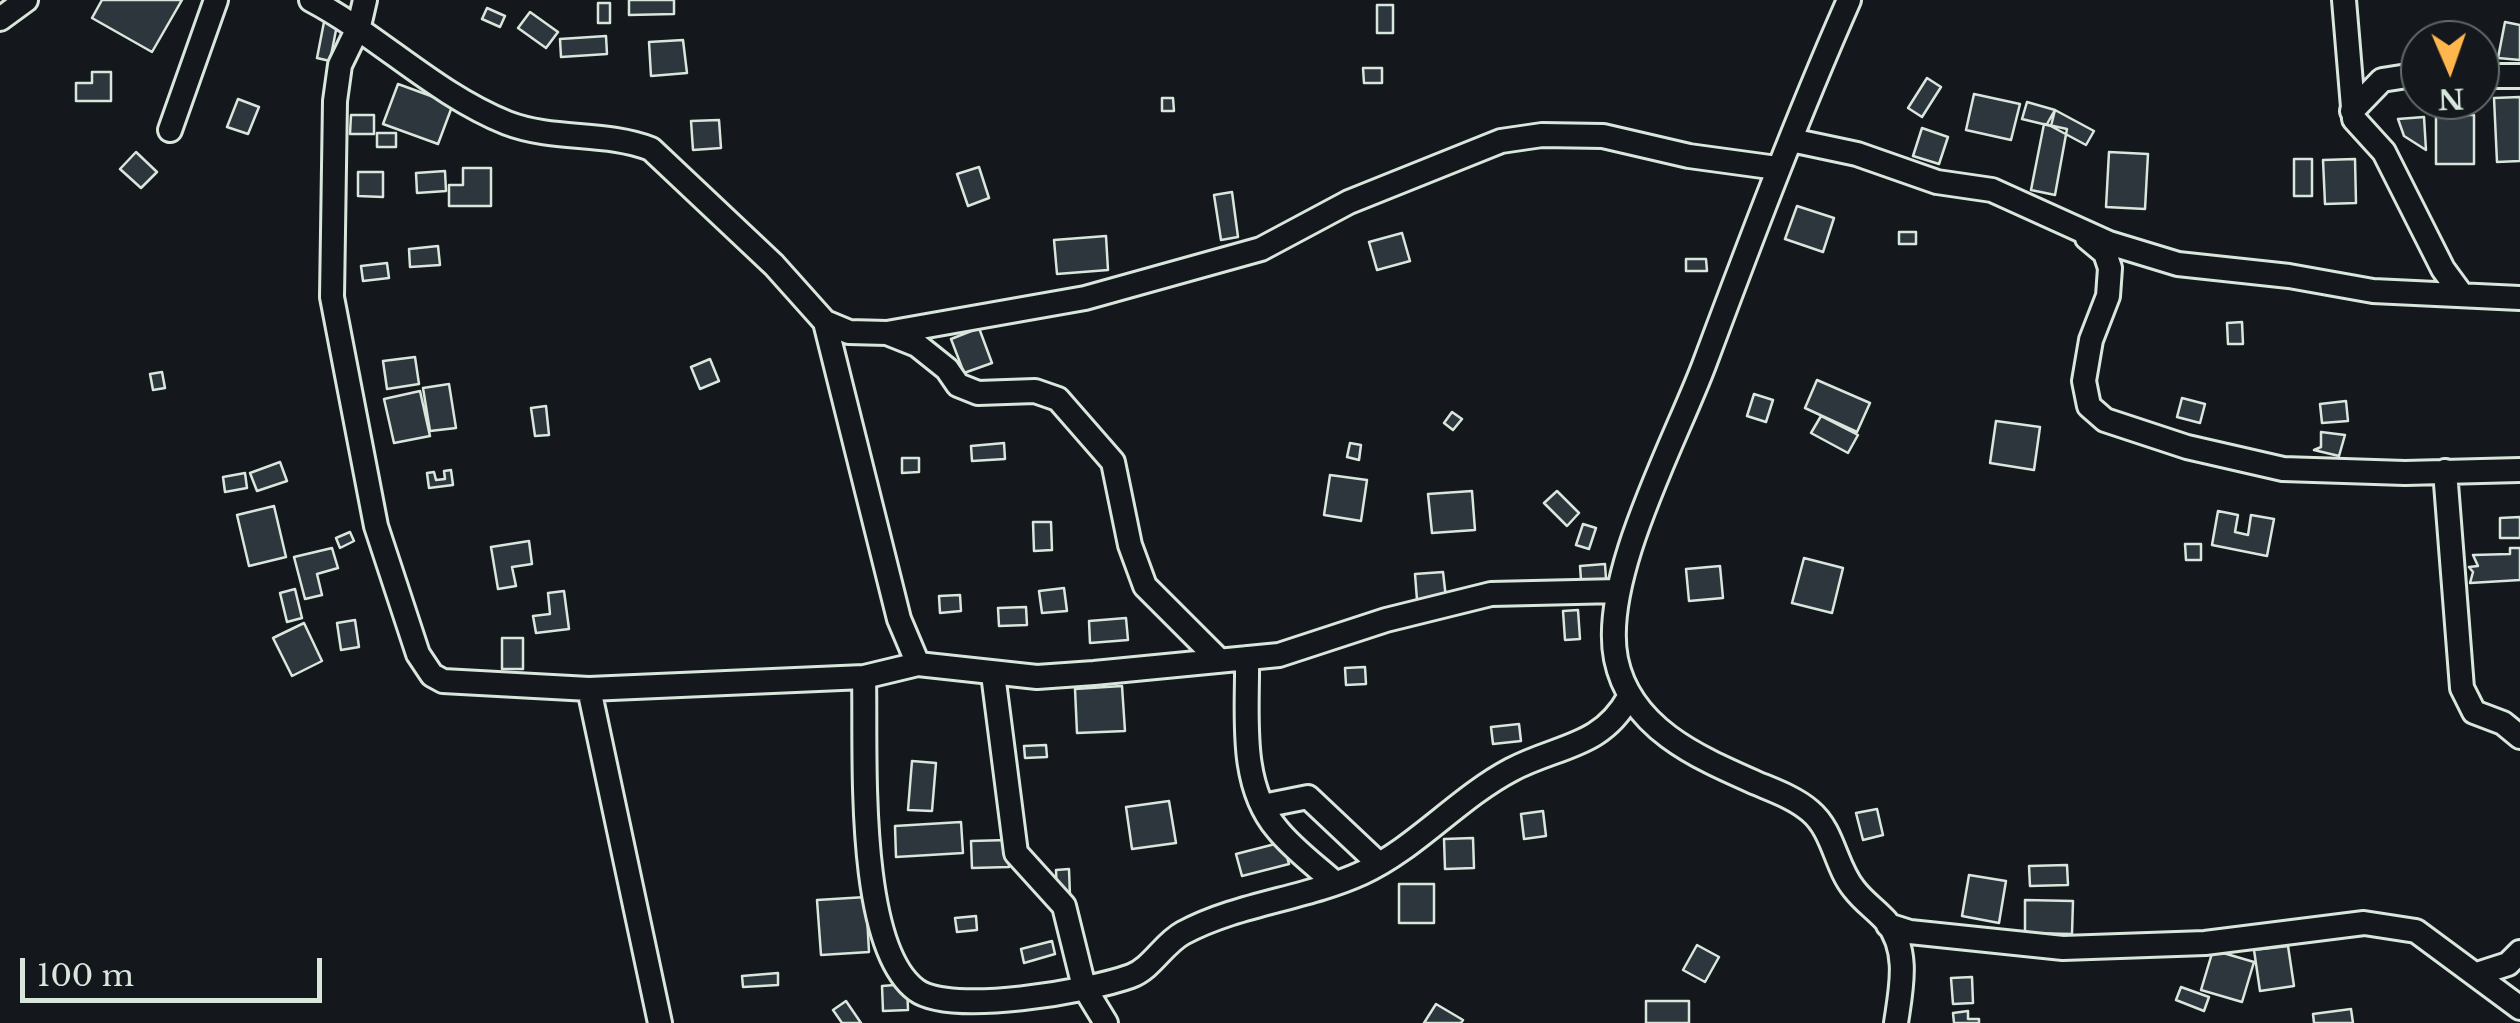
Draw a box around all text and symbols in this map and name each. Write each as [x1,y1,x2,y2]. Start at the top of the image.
north arrow [2400,20,2500,120]
text: N [2437,81,2465,116]
scale bar [25,938,328,1000]
text: 100 m [37,957,134,994]

